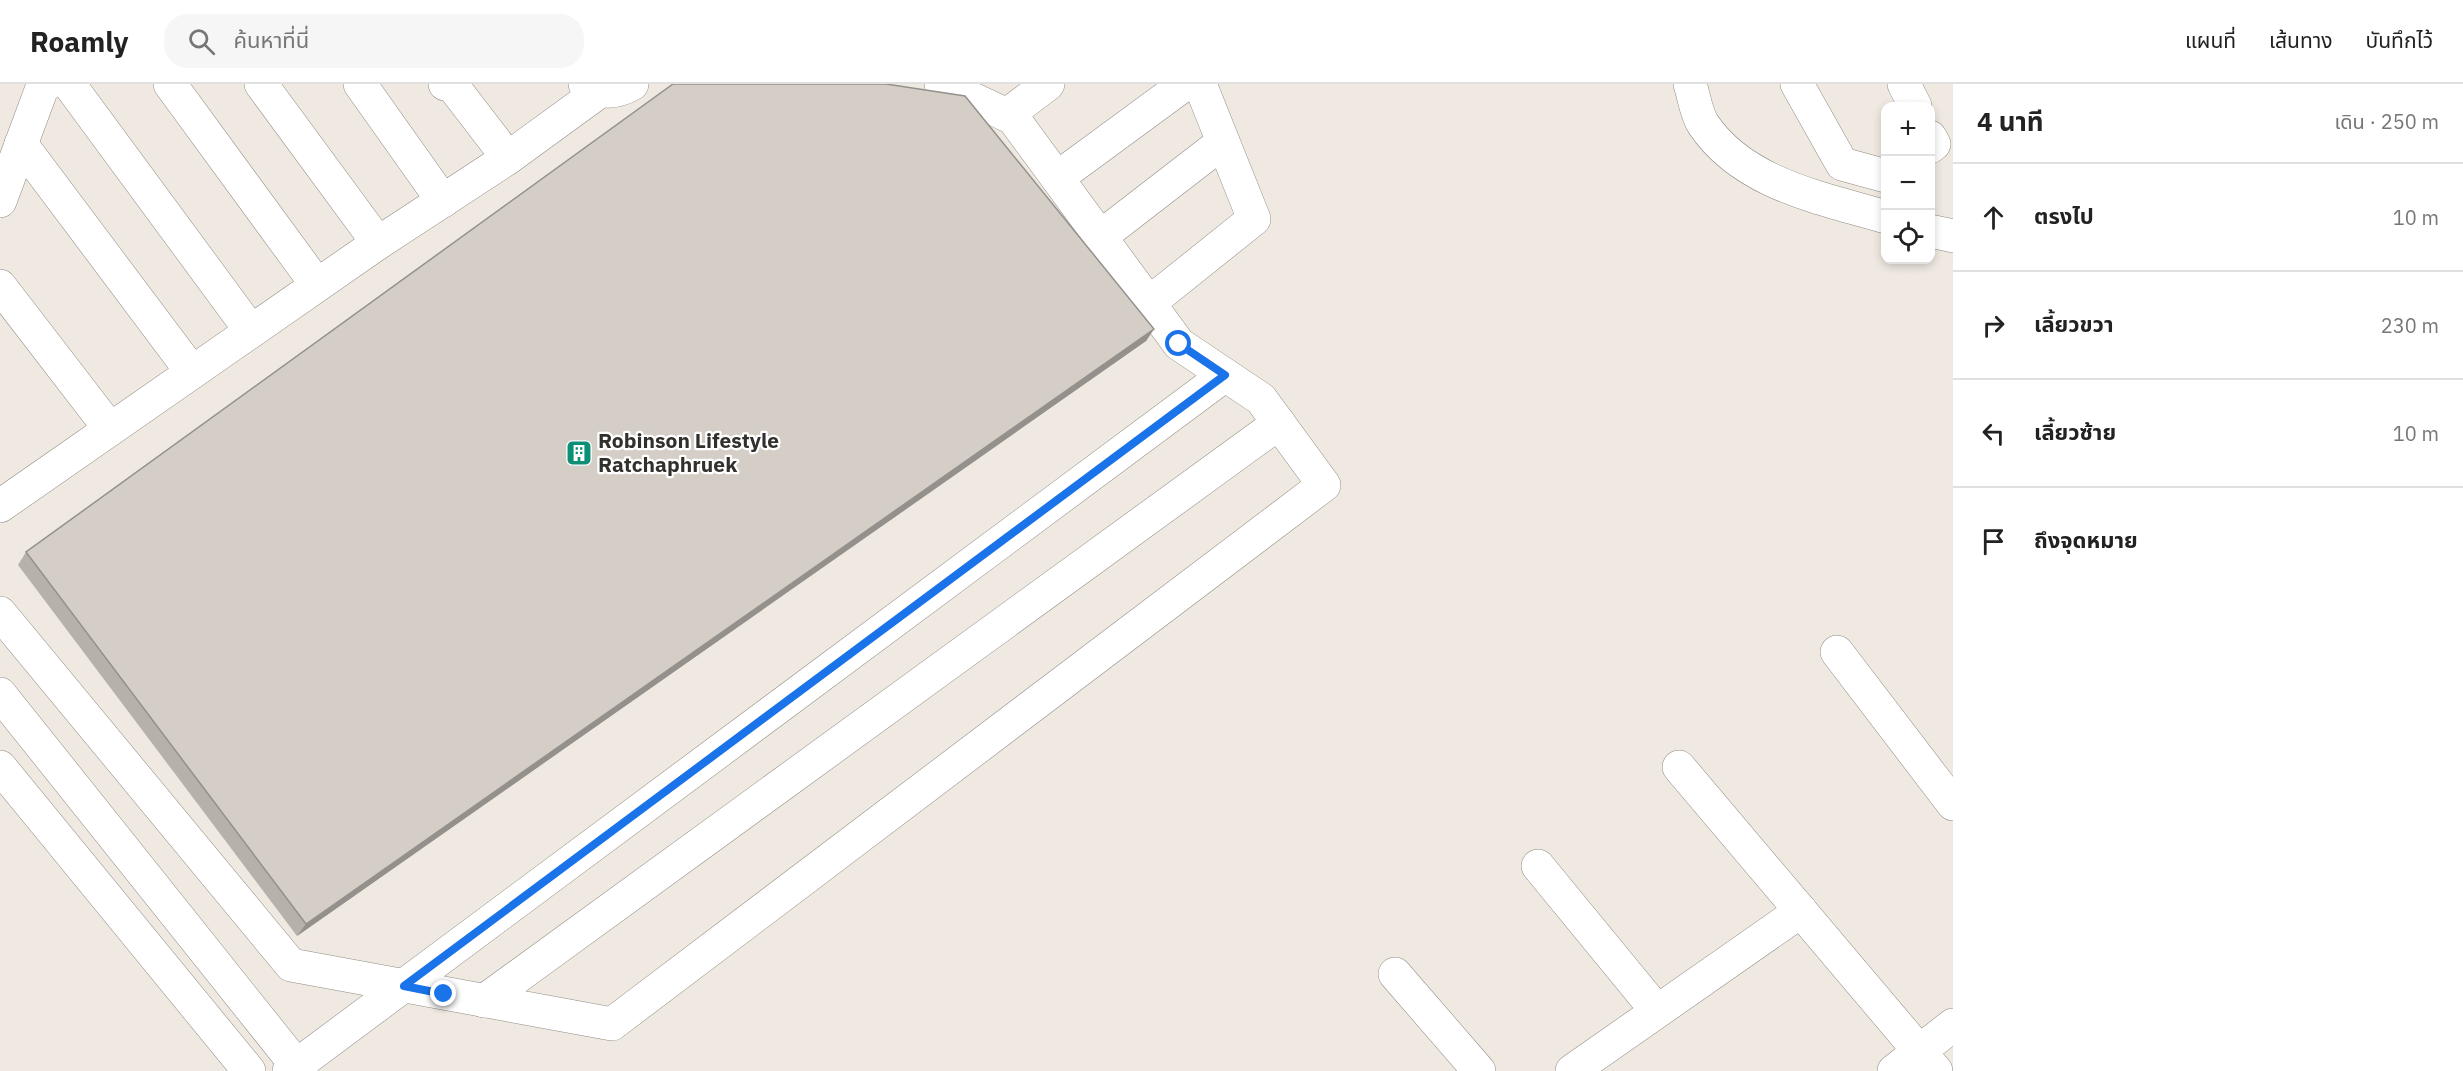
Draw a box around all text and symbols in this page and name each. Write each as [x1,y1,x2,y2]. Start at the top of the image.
search box [164,14,584,68]
text: Roamly [30,23,128,60]
icon: search [185,25,218,58]
text: ค้นหาที่นี่ [233,25,309,54]
text: แผนที่ [2185,26,2236,54]
text: เส้นทาง [2269,26,2333,54]
text: บันทึกไว้ [2366,26,2433,54]
map controls [1881,102,1935,264]
button: + [1881,102,1935,156]
text: 4 นาที [1977,104,2044,138]
text: เดิน · 250 m [2335,108,2439,135]
button: − [1881,156,1935,210]
icon: ahead [1977,201,2010,234]
text: ตรงไป [2034,201,2094,230]
text: 10 m [2393,204,2439,231]
button: locate [1881,210,1935,264]
icon: right [1977,309,2010,342]
text: เลี้ยวขวา [2034,309,2114,338]
text: 230 m [2381,312,2439,339]
route start [1165,330,1191,356]
icon: left [1977,417,2010,450]
text: เลี้ยวซ้าย [2034,417,2116,446]
text: 10 m [2393,420,2439,447]
place label: Robinson Lifestyle Ratchaphruek [598,426,779,478]
building icon: Robinson Lifestyle Ratchaphruek [564,438,594,468]
icon: arrive [1977,525,2010,558]
text: ถึงจุดหมาย [2034,525,2138,554]
route end [430,980,456,1006]

